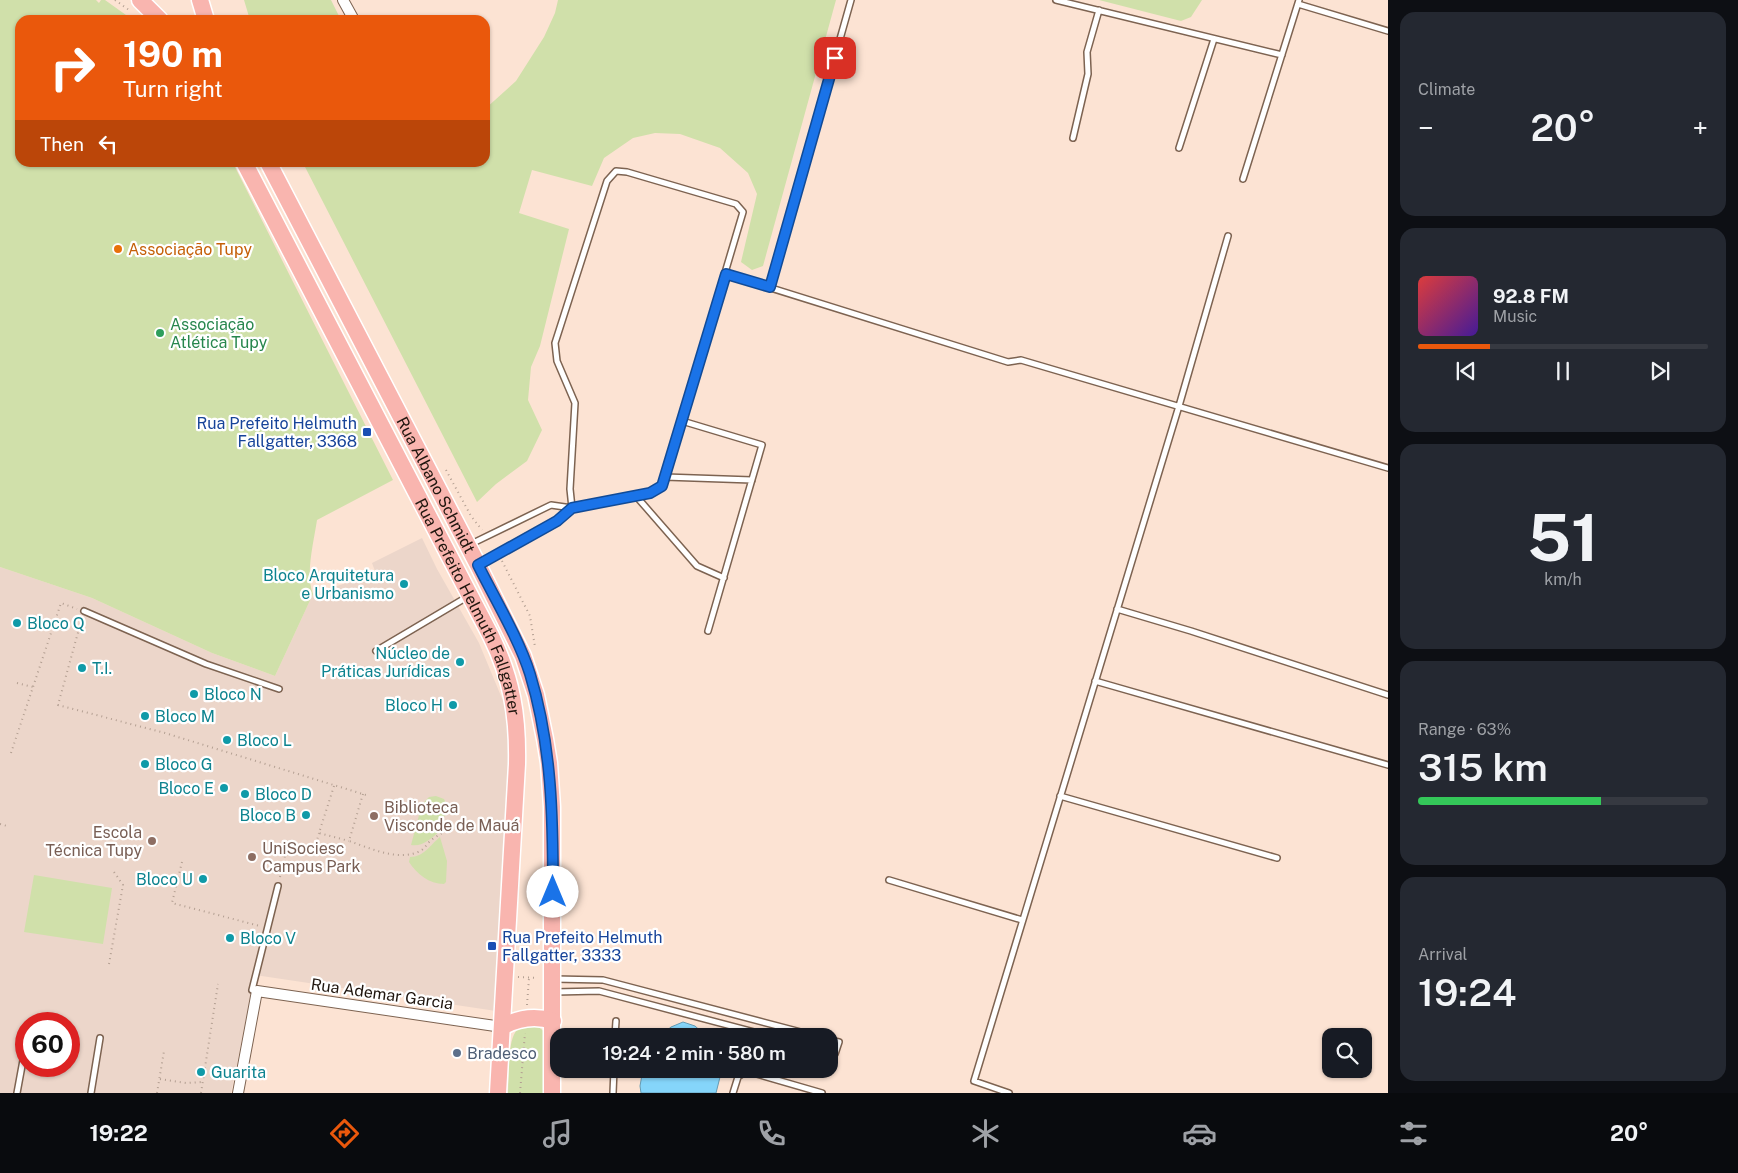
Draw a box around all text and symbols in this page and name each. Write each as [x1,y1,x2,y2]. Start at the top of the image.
text: 190 m [123,34,223,75]
icon: right [40,35,105,100]
pin [814,37,856,79]
icon: arrive [821,44,849,72]
text: Turn right [123,76,223,102]
text: Climate [1418,80,1475,99]
text: 20° [1530,105,1596,150]
text: − [1418,111,1434,144]
text: + [1692,111,1708,144]
icon: left [94,130,122,158]
text: Then [40,133,84,155]
place label: Associação Tupy [128,240,252,259]
marker: Associação Tupy [112,243,124,255]
text: 92.8 FM [1493,285,1569,307]
text: Music [1493,307,1537,326]
place label: Associação Atlética Tupy [170,315,268,352]
marker: Associação Atlética Tupy [154,327,166,339]
icon: previous [1452,357,1480,385]
icon: pause [1549,357,1577,385]
icon: next [1646,357,1674,385]
street label: Rua Albano Schmidt [393,413,480,556]
place label: Rua Prefeito Helmuth Fallgatter, 3368 [197,414,357,451]
marker: Rua Prefeito Helmuth Fallgatter, 3368 [361,426,373,438]
street label: Rua Prefeito Helmuth Fallgatter [411,495,524,717]
text: 51 [1527,499,1599,576]
place label: Bloco Arquitetura e Urbanismo [263,566,394,603]
text: km/h [1544,570,1582,589]
marker: Bloco Arquitetura e Urbanismo [398,578,410,590]
place label: Bloco Q [27,614,85,633]
marker: Bloco Q [11,617,23,629]
place label: Núcleo de Práticas Jurídicas [321,644,450,681]
marker: Núcleo de Práticas Jurídicas [454,656,466,668]
place label: T.I. [92,659,112,678]
marker: T.I. [76,662,88,674]
place label: Bloco N [204,685,262,704]
marker: Bloco N [188,688,200,700]
place label: Bloco H [385,696,443,715]
marker: Bloco H [447,699,459,711]
place label: Bloco M [155,707,215,726]
marker: Bloco M [139,710,151,722]
text: Range · 63% [1418,720,1511,739]
place label: Bloco L [237,731,292,750]
marker: Bloco L [221,734,233,746]
text: 315 km [1418,745,1548,790]
place label: Bloco G [155,755,212,774]
marker: Bloco G [139,758,151,770]
place label: Bloco E [158,779,214,798]
marker: Bloco E [218,782,230,794]
place label: Bloco D [255,785,312,804]
marker: Bloco D [239,788,251,800]
place label: Biblioteca Visconde de Mauá [384,798,519,835]
place label: Bloco B [240,806,296,825]
marker: Bloco B [300,809,312,821]
marker: Biblioteca Visconde de Mauá [368,810,380,822]
place label: Escola Técnica Tupy [45,823,142,860]
marker: Escola Técnica Tupy [146,835,158,847]
place label: UniSociesc Campus Park [262,839,360,876]
marker: UniSociesc Campus Park [246,851,258,863]
position arrow [526,865,578,917]
place label: Bloco U [136,870,193,889]
marker: Bloco U [197,873,209,885]
place label: Rua Prefeito Helmuth Fallgatter, 3333 [502,928,662,965]
place label: Bloco V [240,929,296,948]
marker: Bloco V [224,932,236,944]
marker: Rua Prefeito Helmuth Fallgatter, 3333 [486,940,498,952]
text: Arrival [1418,945,1467,964]
text: 19:24 [1418,970,1517,1015]
street label: Rua Ademar Garcia [310,975,454,1013]
speed limit sign: 60 [15,1012,80,1077]
map controls [1322,1028,1372,1078]
button: search [1322,1028,1372,1078]
text: 19:24 · 2 min · 580 m [602,1042,786,1064]
place label: Bradesco [467,1044,537,1063]
marker: Bradesco [451,1047,463,1059]
place label: Guarita [211,1063,266,1082]
marker: Guarita [195,1066,207,1078]
icon: directions [327,1116,362,1151]
icon: music [540,1116,575,1151]
icon: phone [754,1116,789,1151]
icon: climate [968,1116,1003,1151]
icon: car [1182,1116,1217,1151]
icon: filters [1396,1116,1431,1151]
text: 19:22 [89,1120,148,1146]
text: 20° [1610,1120,1648,1146]

